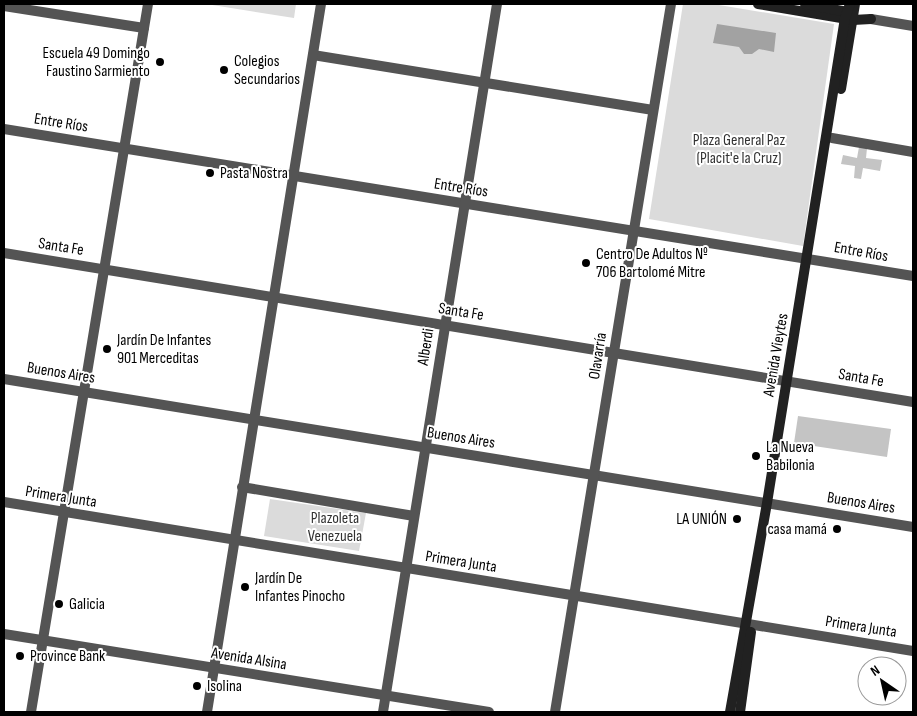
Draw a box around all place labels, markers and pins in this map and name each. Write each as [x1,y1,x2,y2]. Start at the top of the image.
place label: Escuela 49 Domingo Faustino Sarmiento [43,44,150,81]
place label: Colegios Secundarios [234,52,300,89]
marker: Escuela 49 Domingo Faustino Sarmiento [154,56,166,68]
marker: Colegios Secundarios [218,64,230,76]
place label: Pasta Nostra [220,164,288,183]
marker: Pasta Nostra [204,167,216,179]
place label: Centro De Adultos Nº 706 Bartolomé Mitre [596,245,708,282]
marker: Centro De Adultos Nº 706 Bartolomé Mitre [580,257,592,269]
place label: Jardín De Infantes 901 Merceditas [116,331,211,368]
marker: Jardín De Infantes 901 Merceditas [101,343,113,355]
place label: La Nueva Babilonia [766,438,815,475]
marker: La Nueva Babilonia [750,450,762,462]
place label: LA UNIÓN [676,510,727,529]
marker: LA UNIÓN [731,513,743,525]
place label: casa mamá [767,520,827,539]
marker: casa mamá [831,523,843,535]
place label: Jardín De Infantes Pinocho [254,569,345,606]
marker: Jardín De Infantes Pinocho [239,581,251,593]
place label: Galicia [69,595,105,614]
marker: Galicia [53,598,65,610]
place label: Province Bank [30,647,105,666]
marker: Province Bank [14,650,26,662]
place label: Isolina [207,677,242,696]
marker: Isolina [191,680,203,692]

